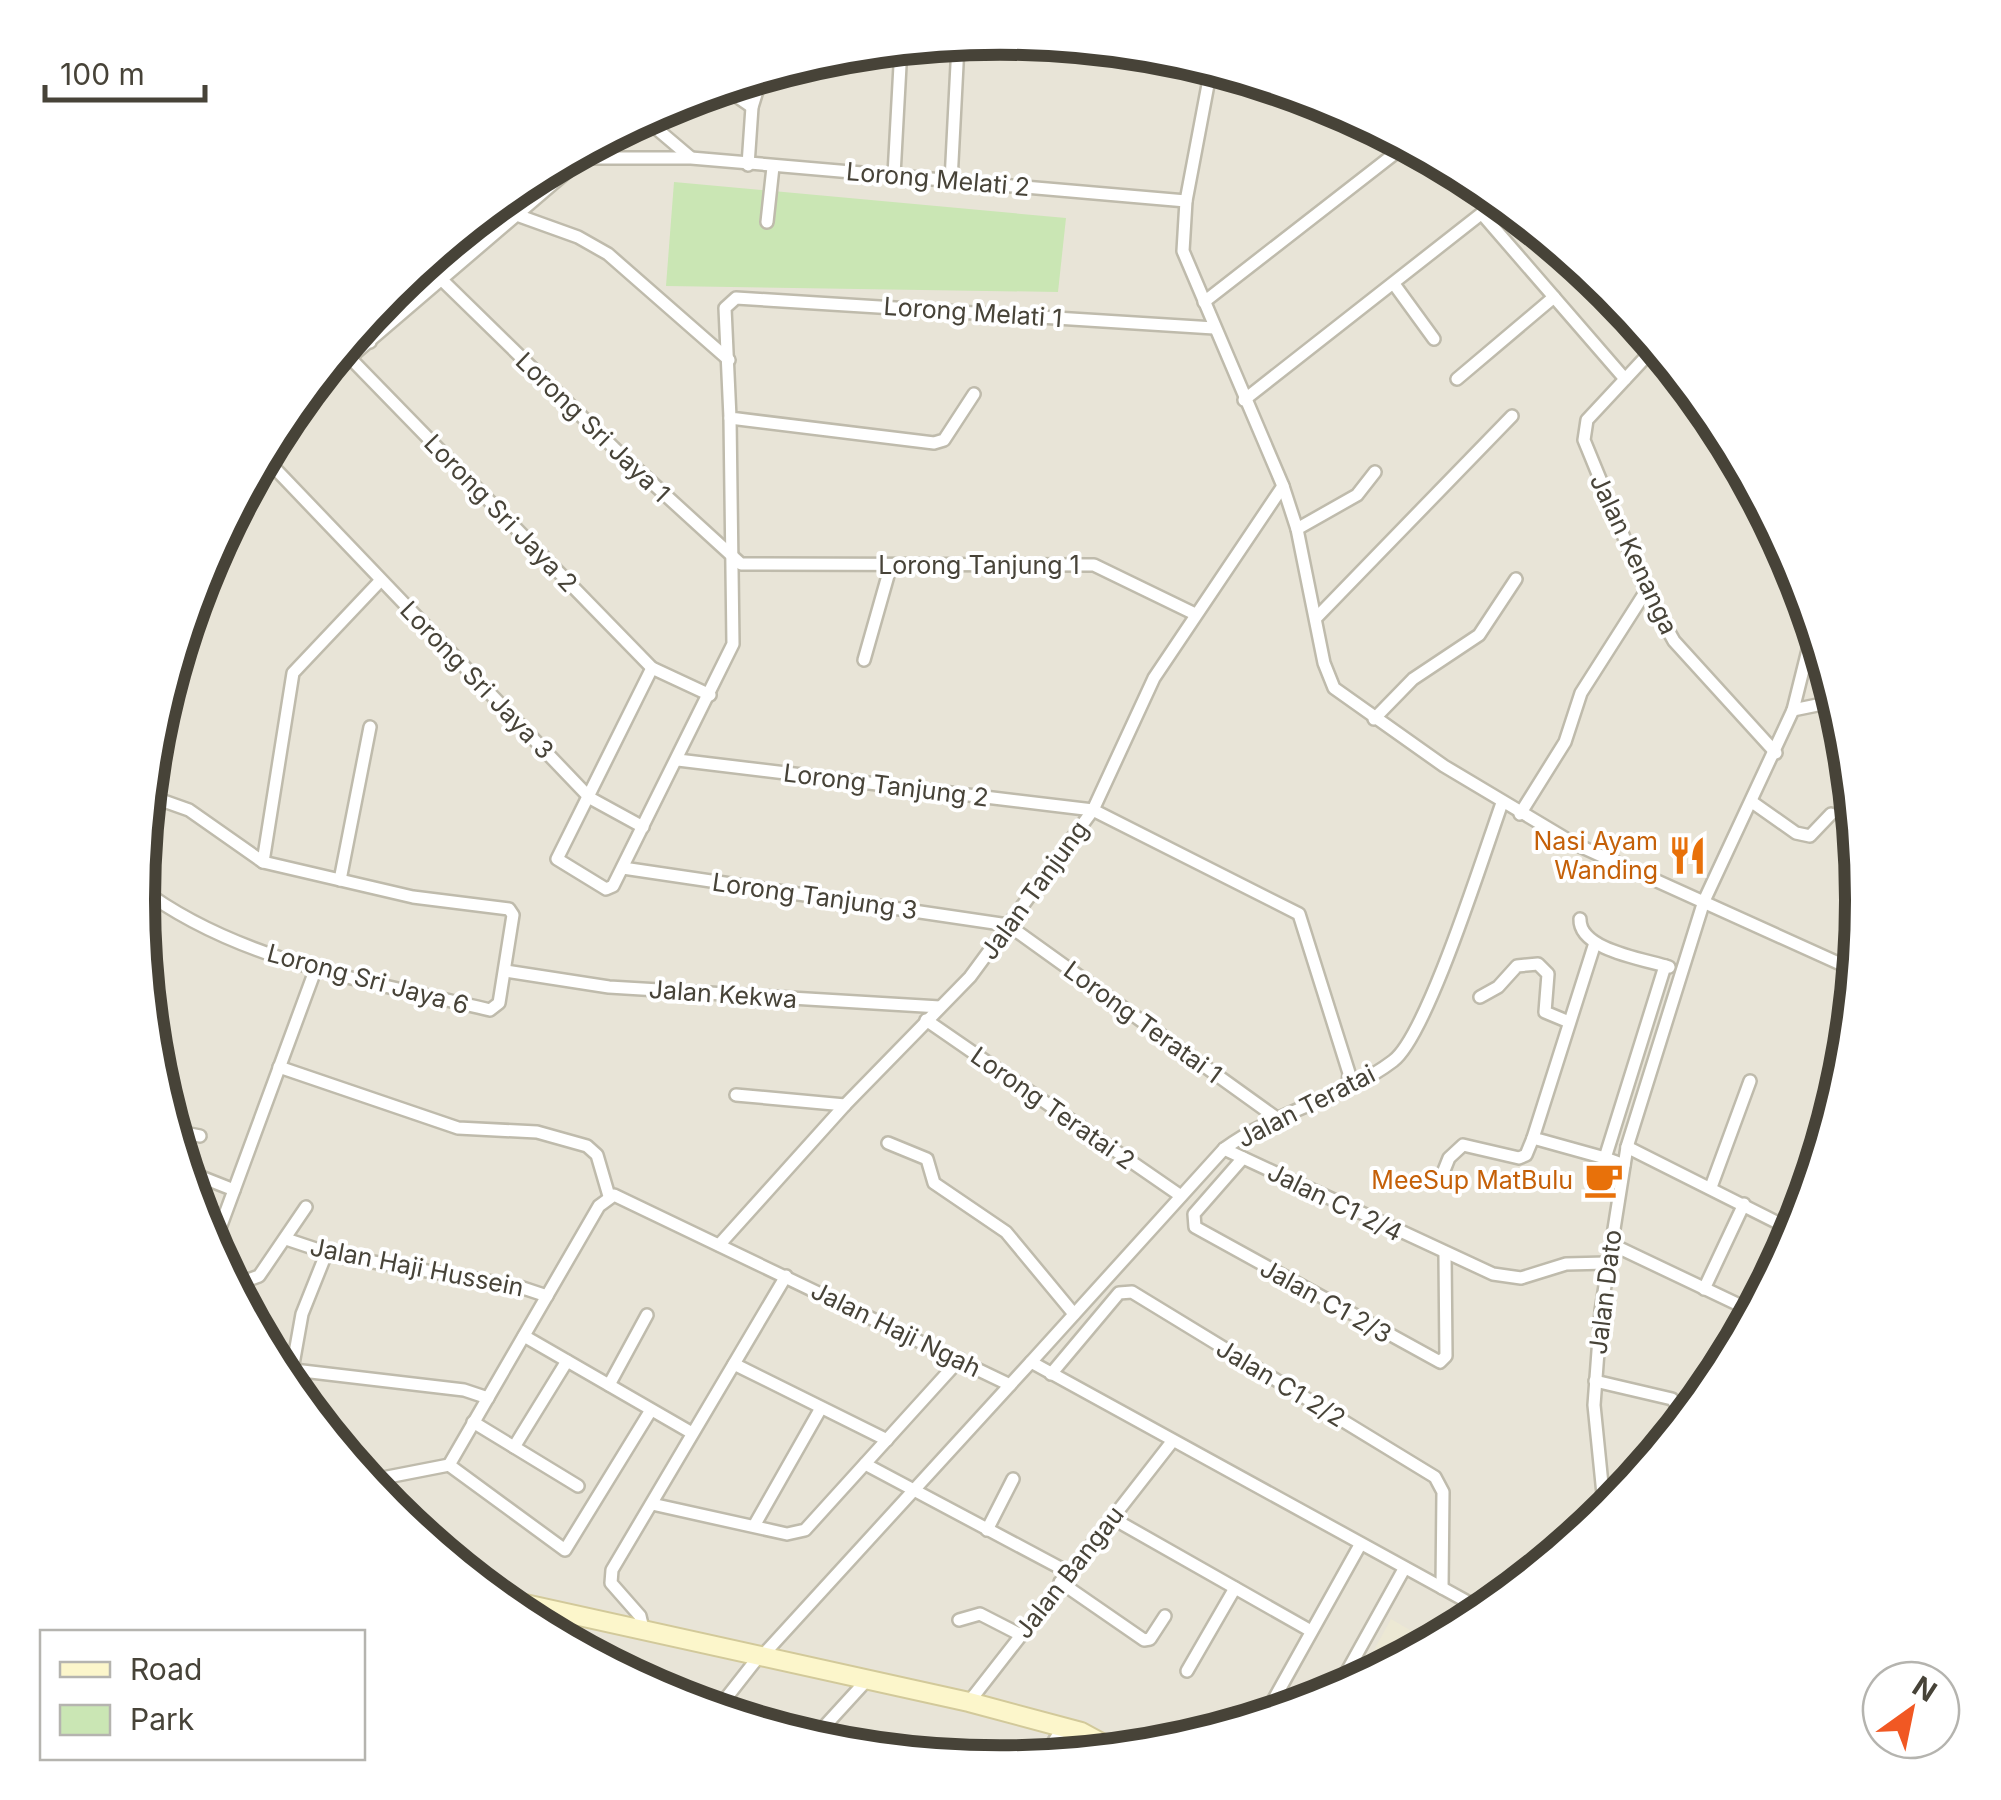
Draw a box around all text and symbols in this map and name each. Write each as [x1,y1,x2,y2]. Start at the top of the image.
scale bar [45,40,205,102]
text: 100 m [60,56,145,92]
street label: Lorong Melati 2 [845,156,1031,202]
street label: Lorong Melati 1 [883,291,1063,333]
street label: Lorong Sri Jaya 1 [510,346,676,508]
street label: Lorong Sri Jaya 2 [418,428,584,598]
street label: Jalan Kenanga [1584,469,1684,639]
street label: Lorong Tanjung 1 [878,550,1080,580]
street label: Lorong Sri Jaya 3 [394,595,560,765]
street label: Lorong Tanjung 2 [782,758,990,812]
street label: Jalan Tanjung [974,815,1094,965]
place label: Nasi Ayam Wanding [1533,826,1658,885]
restaurant icon: Nasi Ayam Wanding [1667,834,1709,876]
street label: Lorong Tanjung 3 [711,867,919,925]
street label: Lorong Sri Jaya 6 [264,938,472,1020]
street label: Lorong Teratai 1 [1058,955,1228,1089]
street label: Jalan Kekwa [648,974,798,1014]
street label: Lorong Teratai 2 [965,1040,1141,1176]
street label: Jalan Teratai [1232,1058,1380,1154]
street label: Jalan C1 2/4 [1263,1156,1407,1248]
cafe icon: MeeSup MatBulu [1582,1159,1624,1201]
place label: MeeSup MatBulu [1371,1165,1573,1195]
street label: Jalan Dato [1582,1228,1628,1356]
street label: Jalan Haji Hussein [308,1232,526,1302]
street label: Jalan C1 2/3 [1255,1253,1397,1349]
street label: Jalan Haji Ngah [806,1275,986,1383]
street label: Jalan C1 2/2 [1211,1333,1351,1433]
street label: Jalan Bangau [1008,1500,1130,1644]
legend [40,1630,365,1760]
text: Road [130,1651,202,1687]
north arrow [1861,1660,1961,1760]
text: N [1906,1669,1943,1709]
text: Park [130,1701,195,1737]

